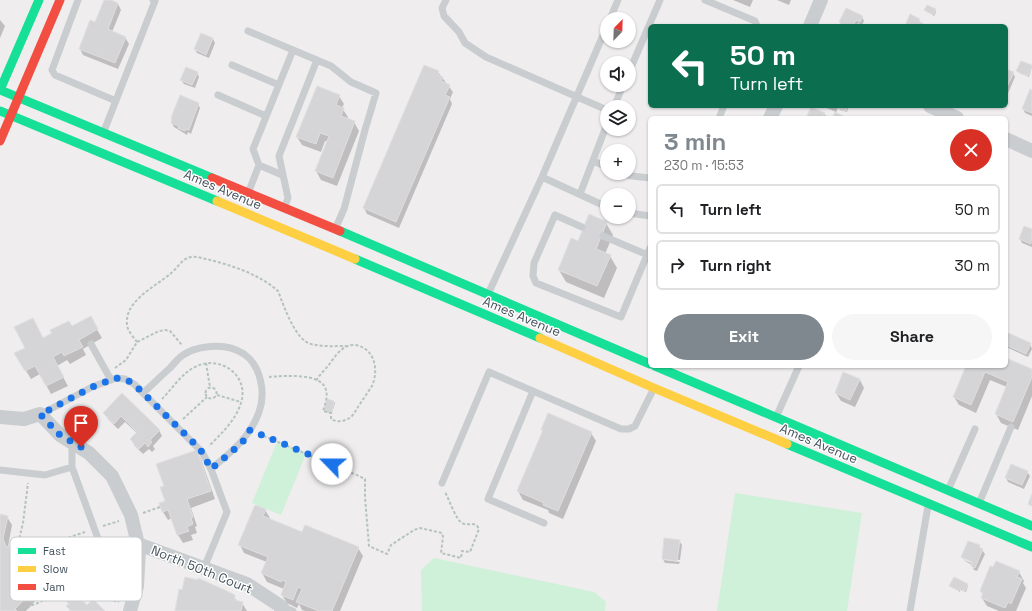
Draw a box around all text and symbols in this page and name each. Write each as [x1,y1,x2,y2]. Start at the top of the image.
north arrow [600,12,636,48]
map controls [600,12,636,224]
text: 50 m [730,37,796,73]
icon: left [664,40,716,92]
button: sound [600,56,636,92]
text: Turn left [730,72,803,95]
button: layers [600,100,636,136]
text: 3 min [664,126,726,157]
button: close [950,129,992,171]
button: + [600,144,636,180]
text: 230 m · 15:53 [664,157,744,174]
street label: Ames Avenue [181,165,264,213]
button: − [600,188,636,224]
icon: left [666,198,688,220]
text: Turn left [700,200,762,219]
text: 50 m [955,200,990,219]
icon: right [666,254,688,276]
text: Turn right [700,256,771,275]
text: 30 m [955,256,990,275]
street label: Ames Avenue [480,292,563,340]
button: Exit [664,314,824,360]
button: Share [832,314,992,360]
pin [64,406,98,447]
icon: arrive [70,412,92,434]
street label: Ames Avenue [777,419,860,467]
position arrow [311,443,353,485]
legend [10,537,142,601]
street label: North 50th Court [149,541,255,597]
text: Fast [43,544,66,558]
text: Slow [43,562,68,576]
text: Jam [43,580,65,594]

